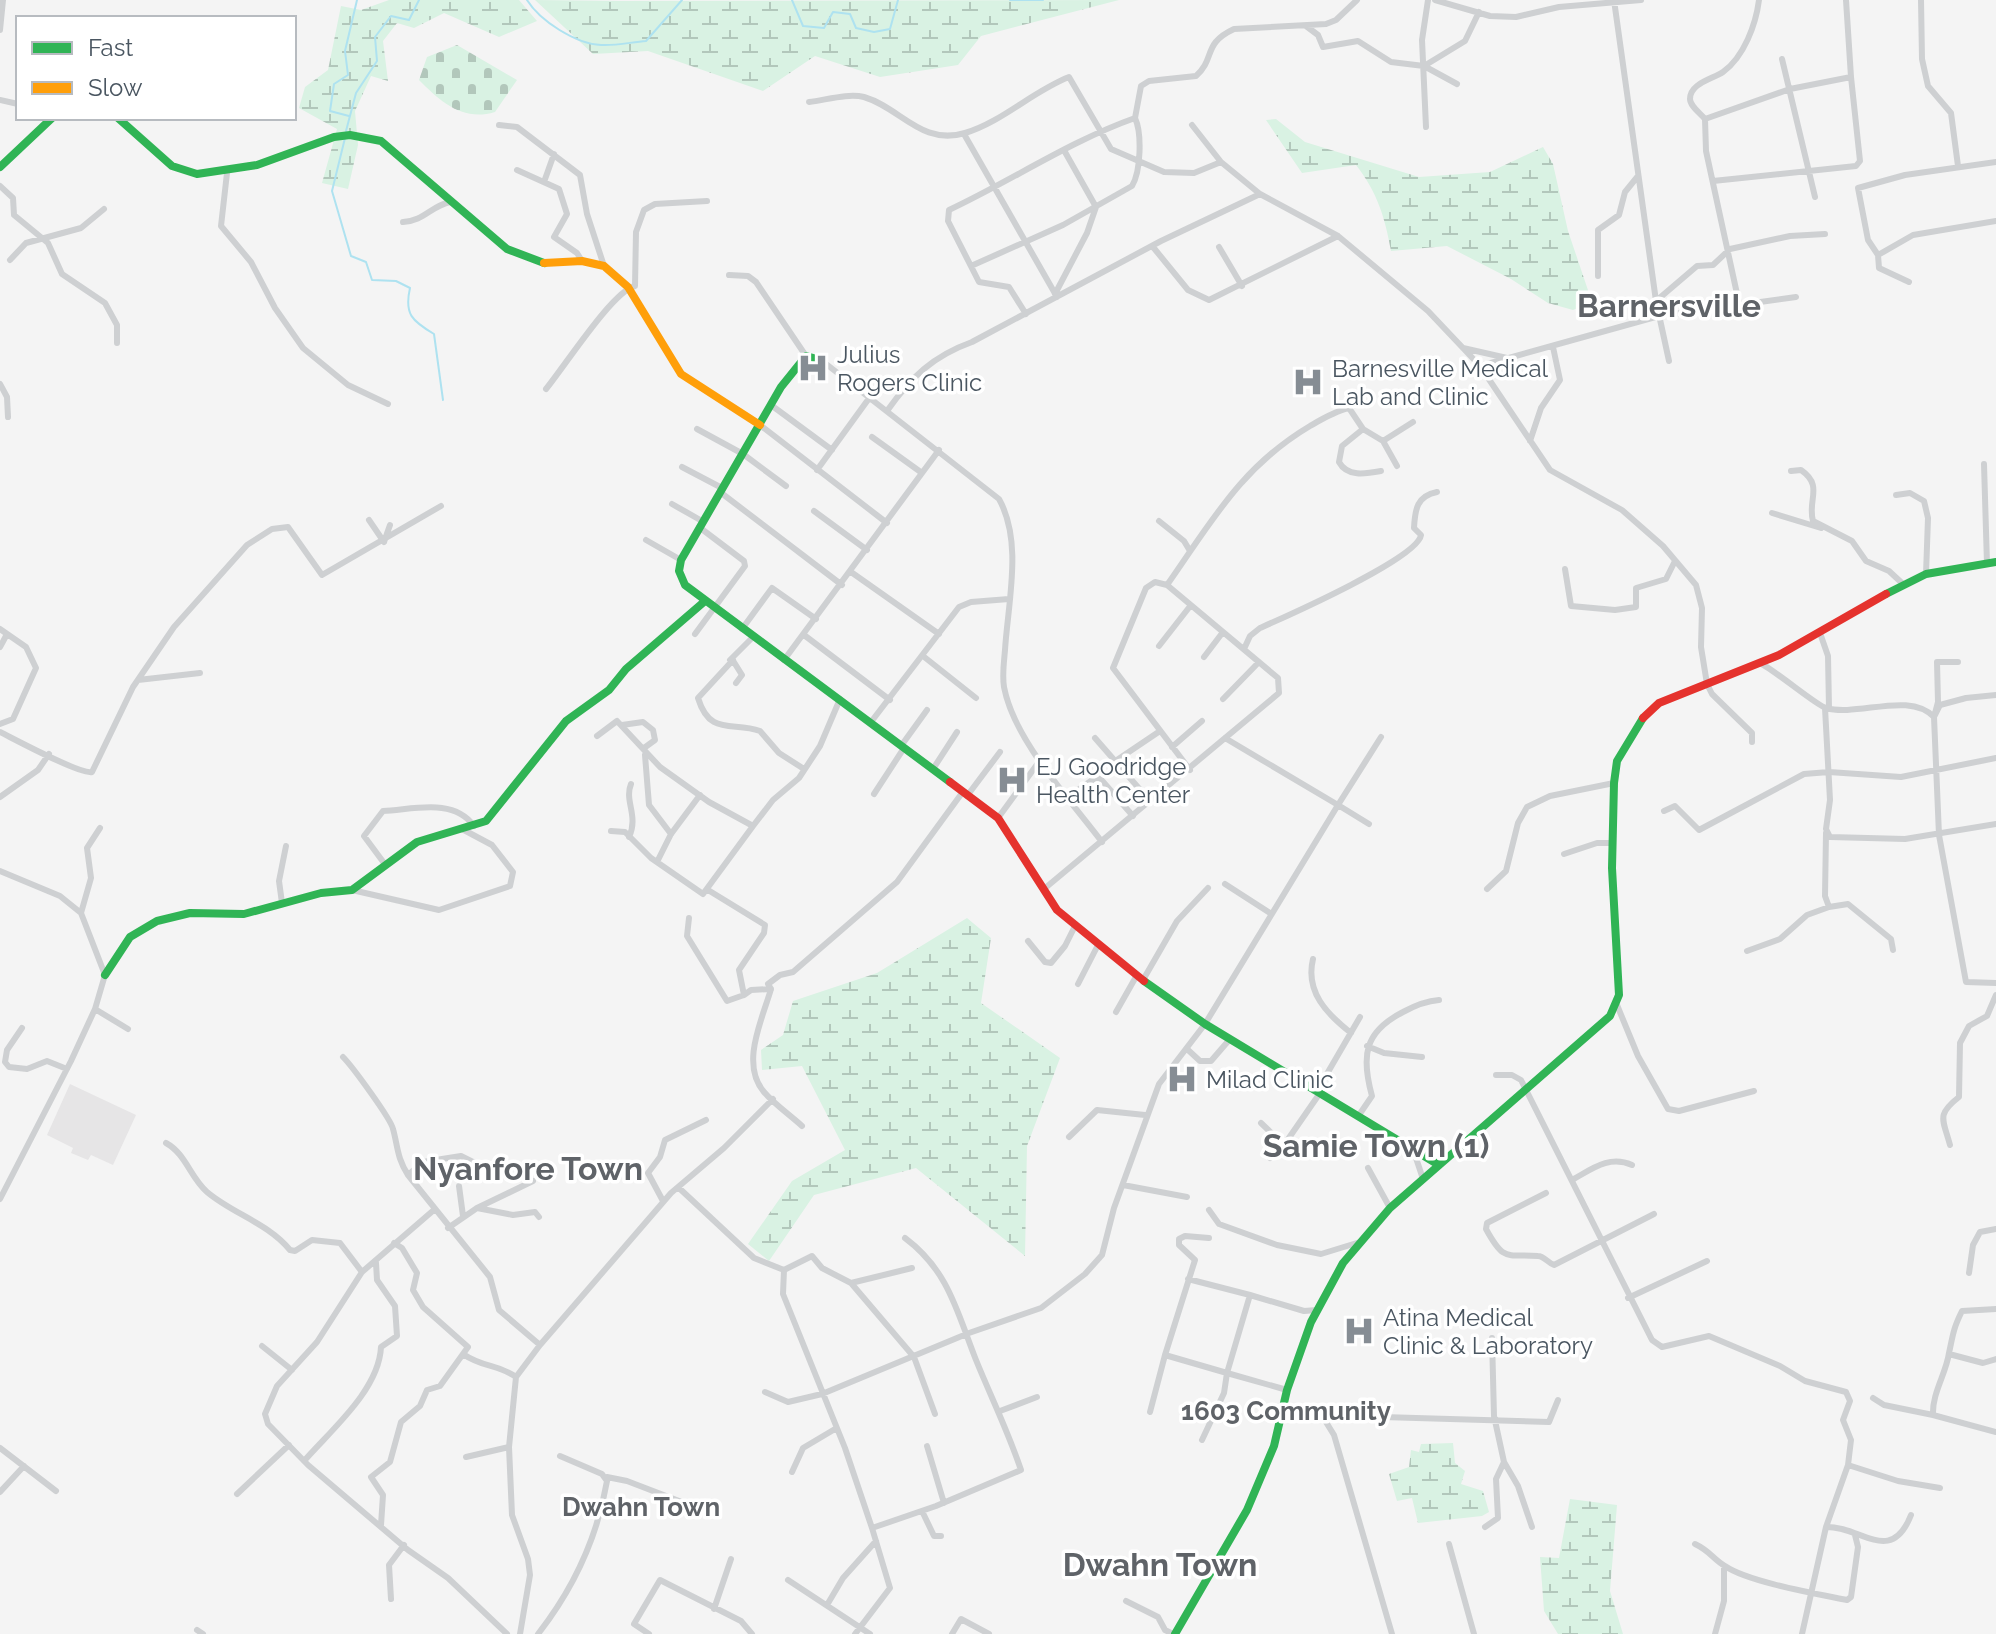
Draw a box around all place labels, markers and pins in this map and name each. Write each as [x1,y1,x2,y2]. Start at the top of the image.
place label: Julius Rogers Clinic [837,340,982,397]
hospital icon: Julius Rogers Clinic [796,351,830,385]
place label: Barnesville Medical Lab and Clinic [1332,354,1549,411]
hospital icon: Barnesville Medical Lab and Clinic [1291,365,1325,399]
place label: EJ Goodridge Health Center [1036,752,1191,809]
hospital icon: EJ Goodridge Health Center [995,763,1029,797]
hospital icon: Milad Clinic [1165,1062,1199,1096]
place label: Milad Clinic [1206,1065,1334,1094]
place label: Atina Medical Clinic & Laboratory [1383,1303,1593,1360]
hospital icon: Atina Medical Clinic & Laboratory [1342,1314,1376,1348]

